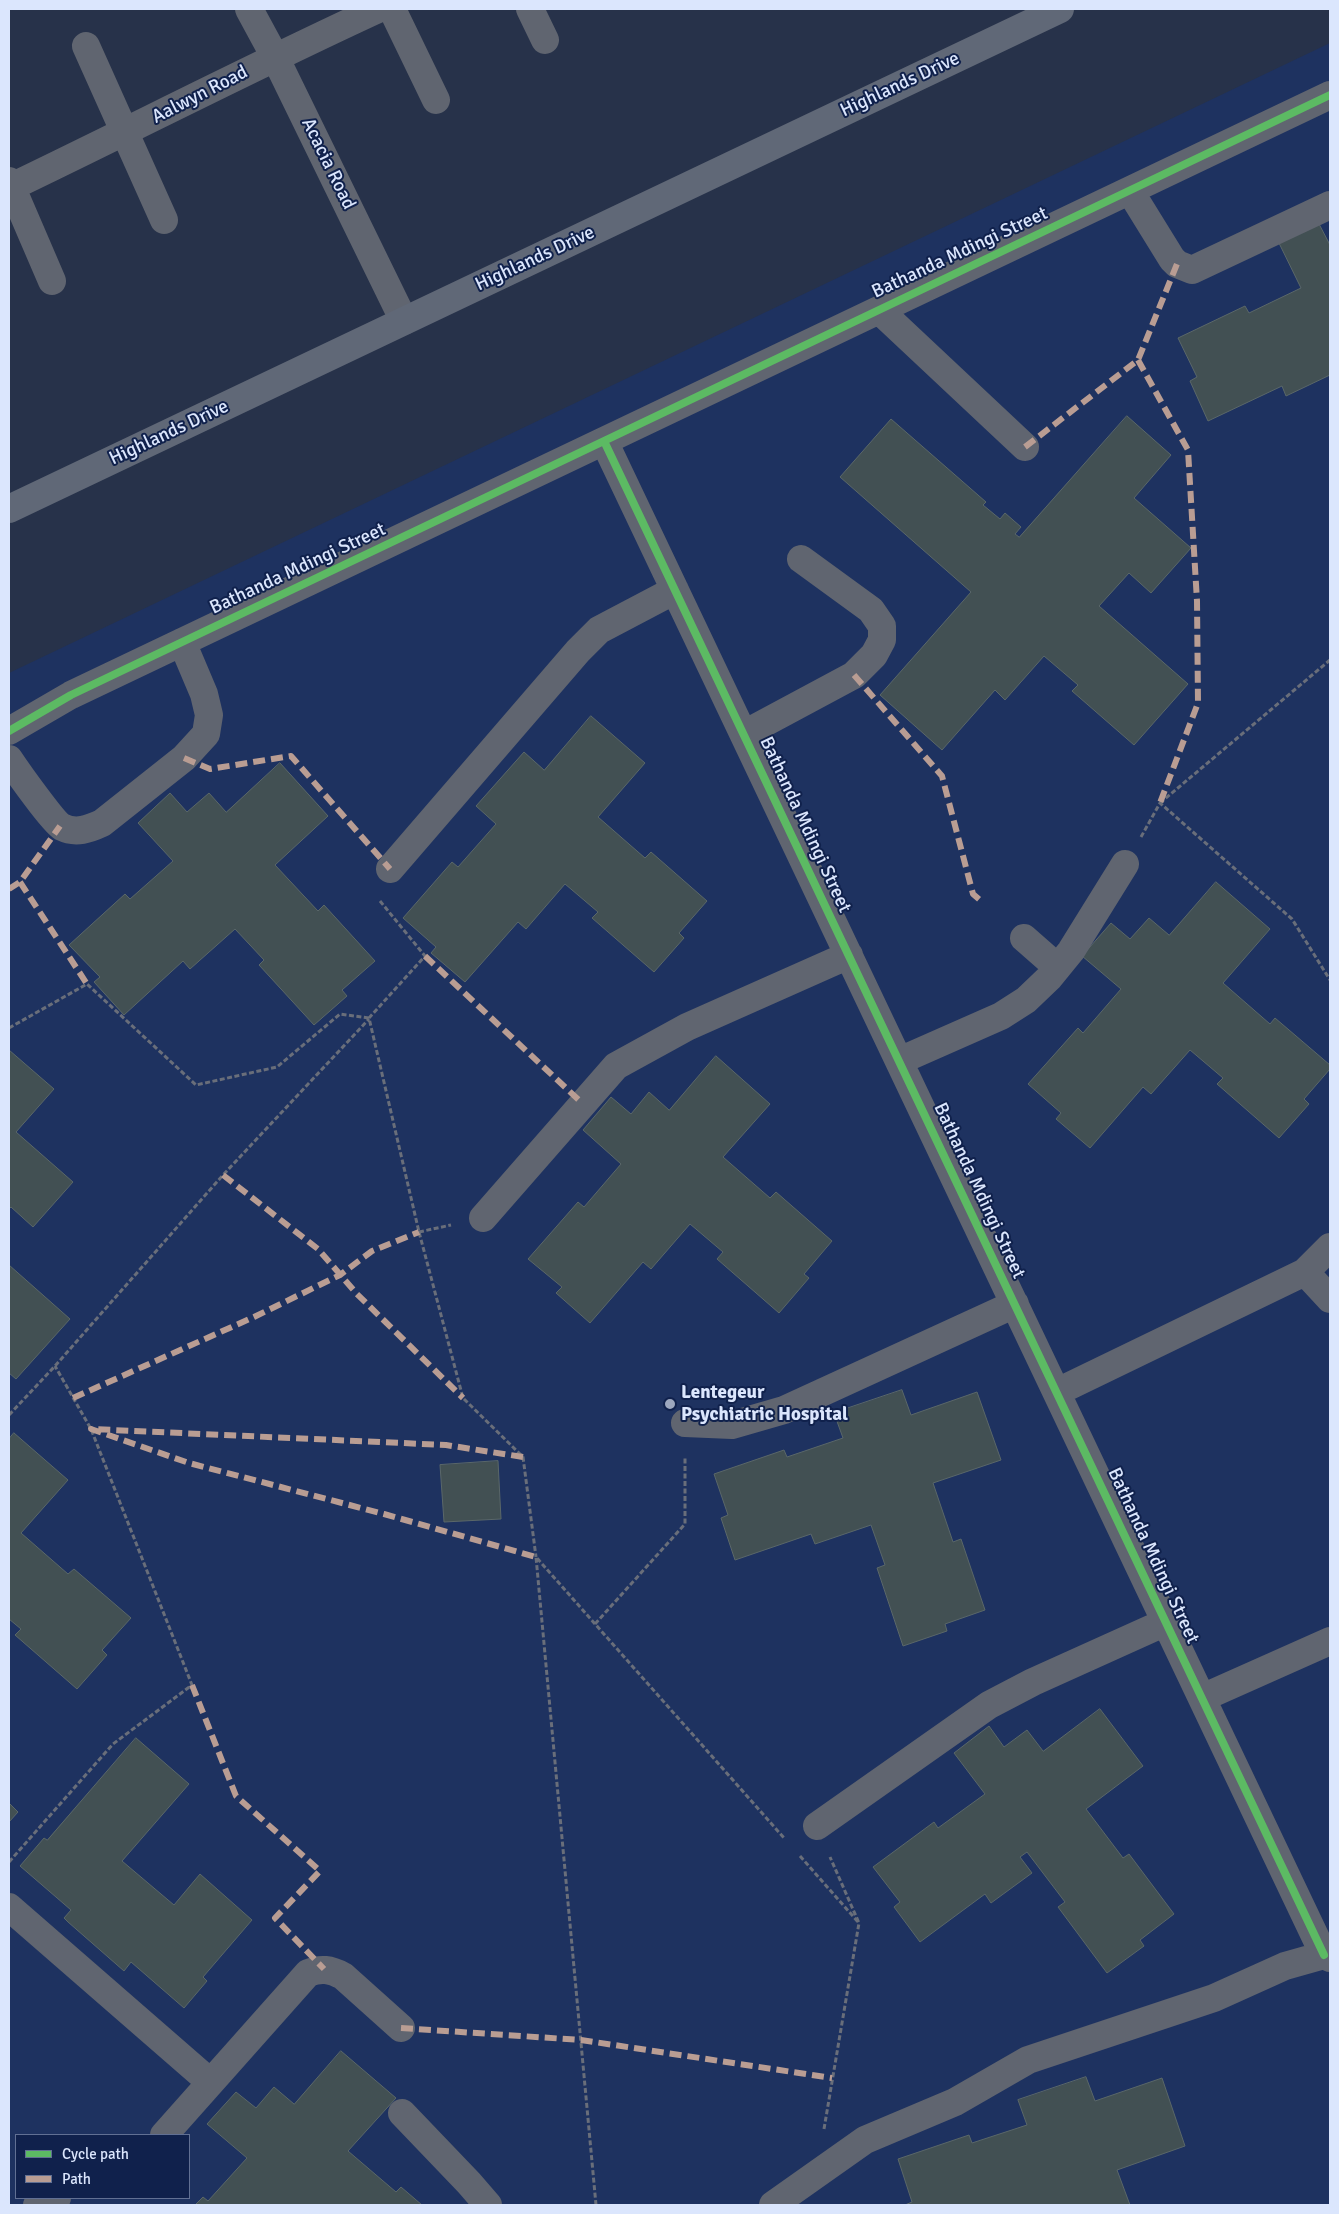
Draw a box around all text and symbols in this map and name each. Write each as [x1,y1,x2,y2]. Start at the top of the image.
street label: Highlands Drive [837,47,963,123]
street label: Aalwyn Road [148,61,252,129]
street label: Acacia Road [296,115,360,213]
street label: Bathanda Mdingi Street [868,202,1052,304]
street label: Highlands Drive [472,221,598,297]
street label: Highlands Drive [106,395,232,471]
street label: Bathanda Mdingi Street [206,518,390,620]
street label: Bathanda Mdingi Street [754,733,856,917]
street label: Bathanda Mdingi Street [928,1099,1030,1283]
place label: Lentegeur Psychiatric Hospital [681,1382,848,1426]
marker: Lentegeur Psychiatric Hospital [663,1397,677,1411]
street label: Bathanda Mdingi Street [1102,1464,1204,1648]
legend [15,2134,190,2199]
text: Cycle path [62,2145,129,2163]
text: Path [62,2170,91,2188]

